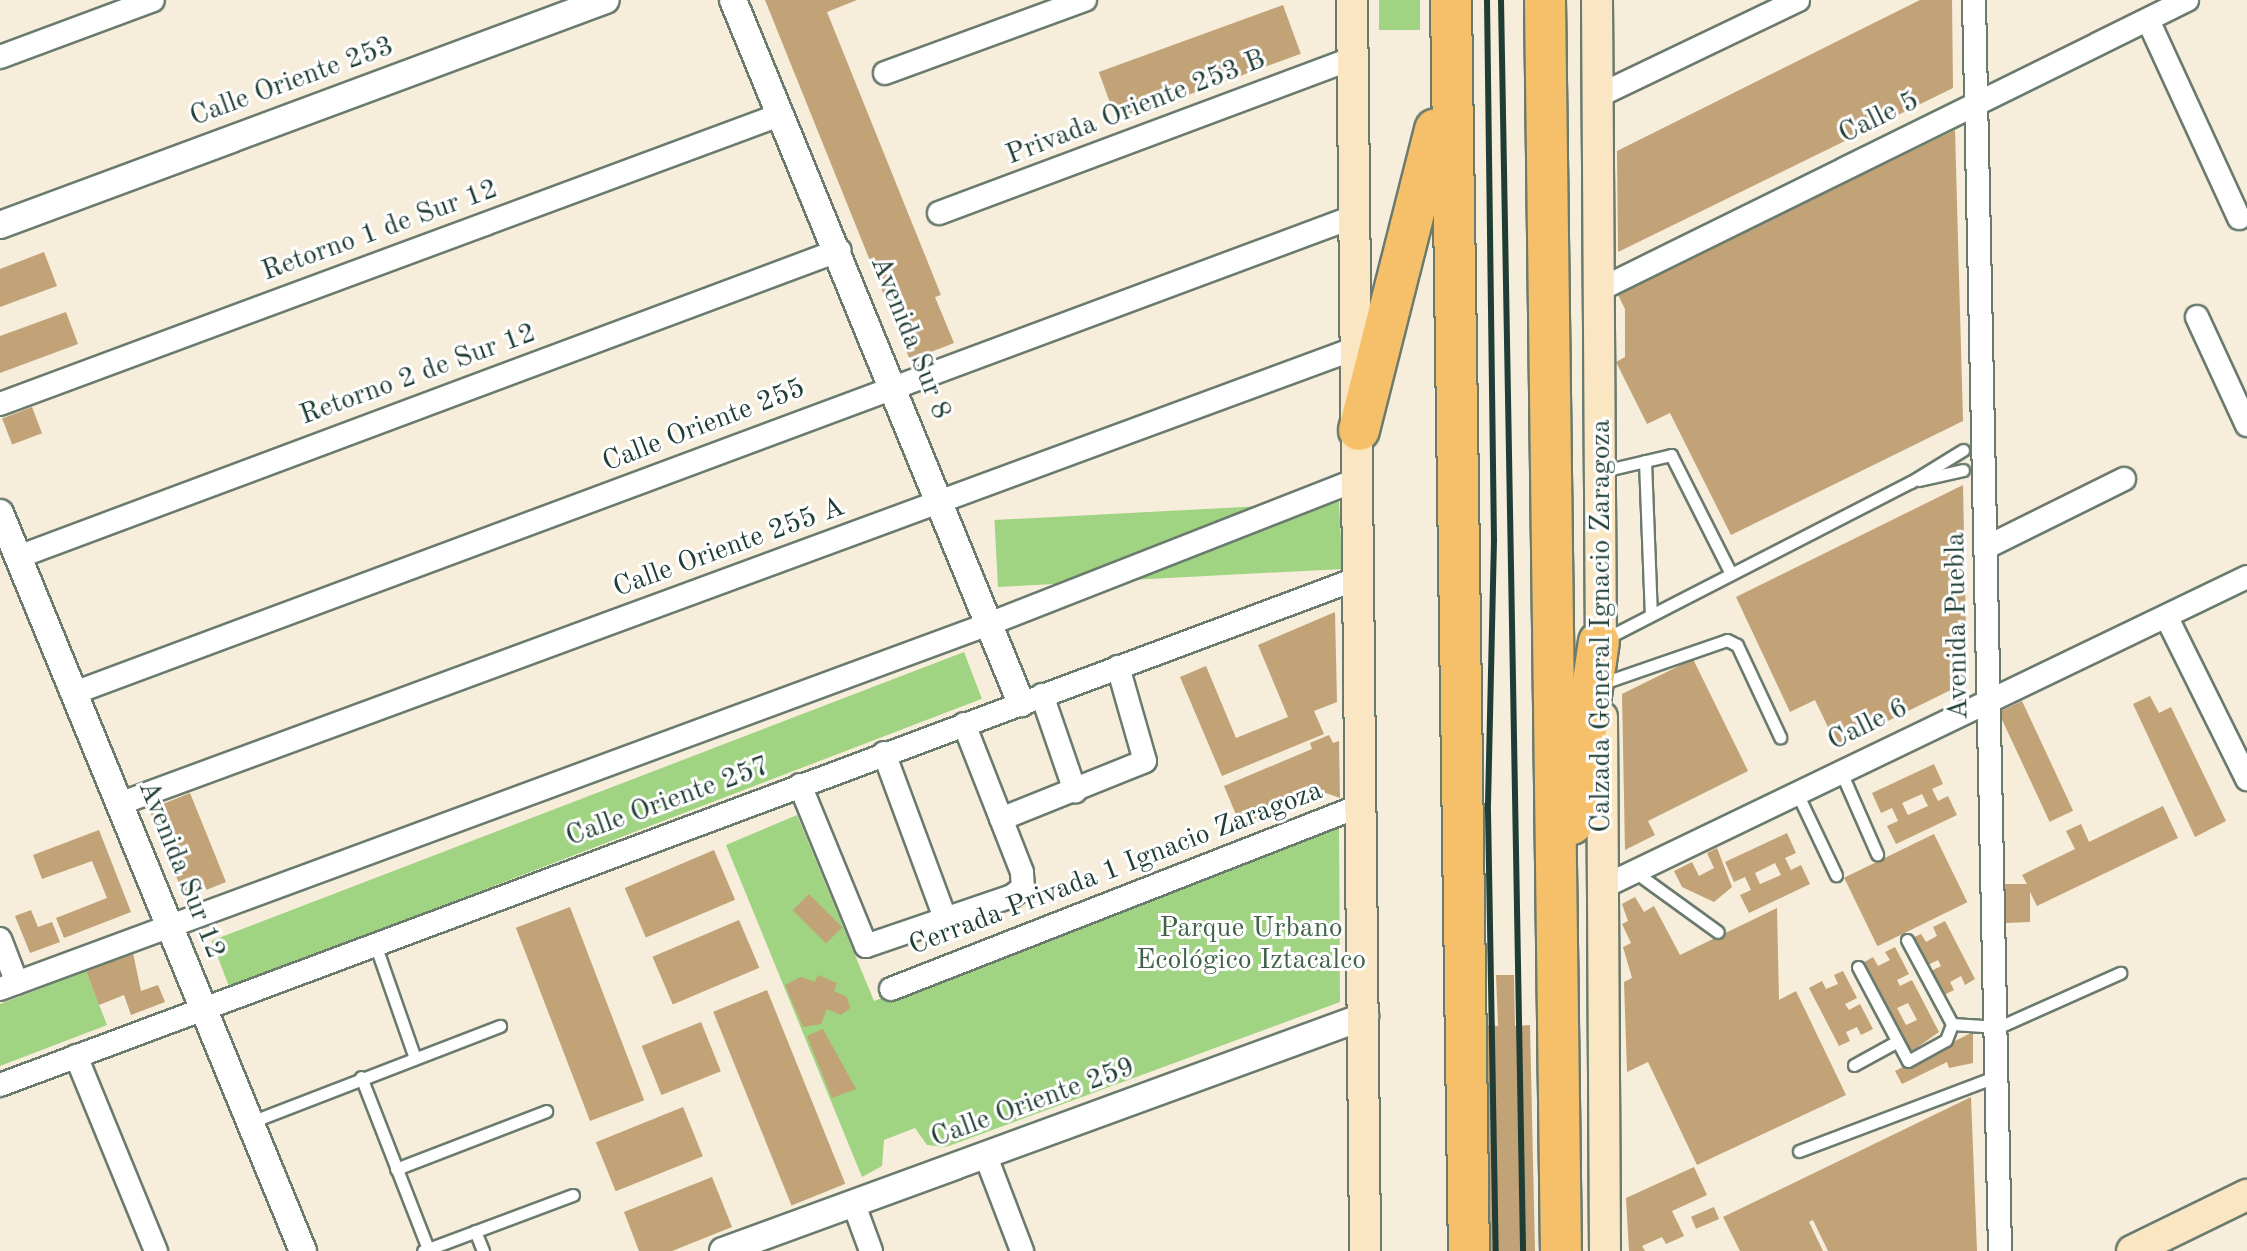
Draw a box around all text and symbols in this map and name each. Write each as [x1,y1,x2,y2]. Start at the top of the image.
street label: Calle Oriente 253 [186,30,398,134]
street label: Privada Oriente 253 B [1002,43,1270,173]
street label: Calle 5 [1834,84,1924,152]
street label: Retorno 1 de Sur 12 [258,173,502,289]
street label: Avenida Sur 8 [862,252,958,424]
street label: Retorno 2 de Sur 12 [296,317,540,433]
street label: Calle Oriente 255 [598,372,810,480]
street label: Calzada General Ignacio Zaragoza [1585,419,1619,833]
street label: Calle Oriente 255 A [609,491,849,605]
street label: Avenida Puebla [1940,532,1976,720]
street label: Calle 6 [1823,691,1913,759]
street label: Calle Oriente 257 [562,750,774,854]
street label: Cerrada Privada 1 Ignacio Zaragoza [905,774,1327,964]
street label: Avenida Sur 12 [130,776,232,964]
park label: Parque Urbano Ecológico Iztacalco [1136,912,1366,978]
street label: Calle Oriente 259 [927,1051,1139,1155]

